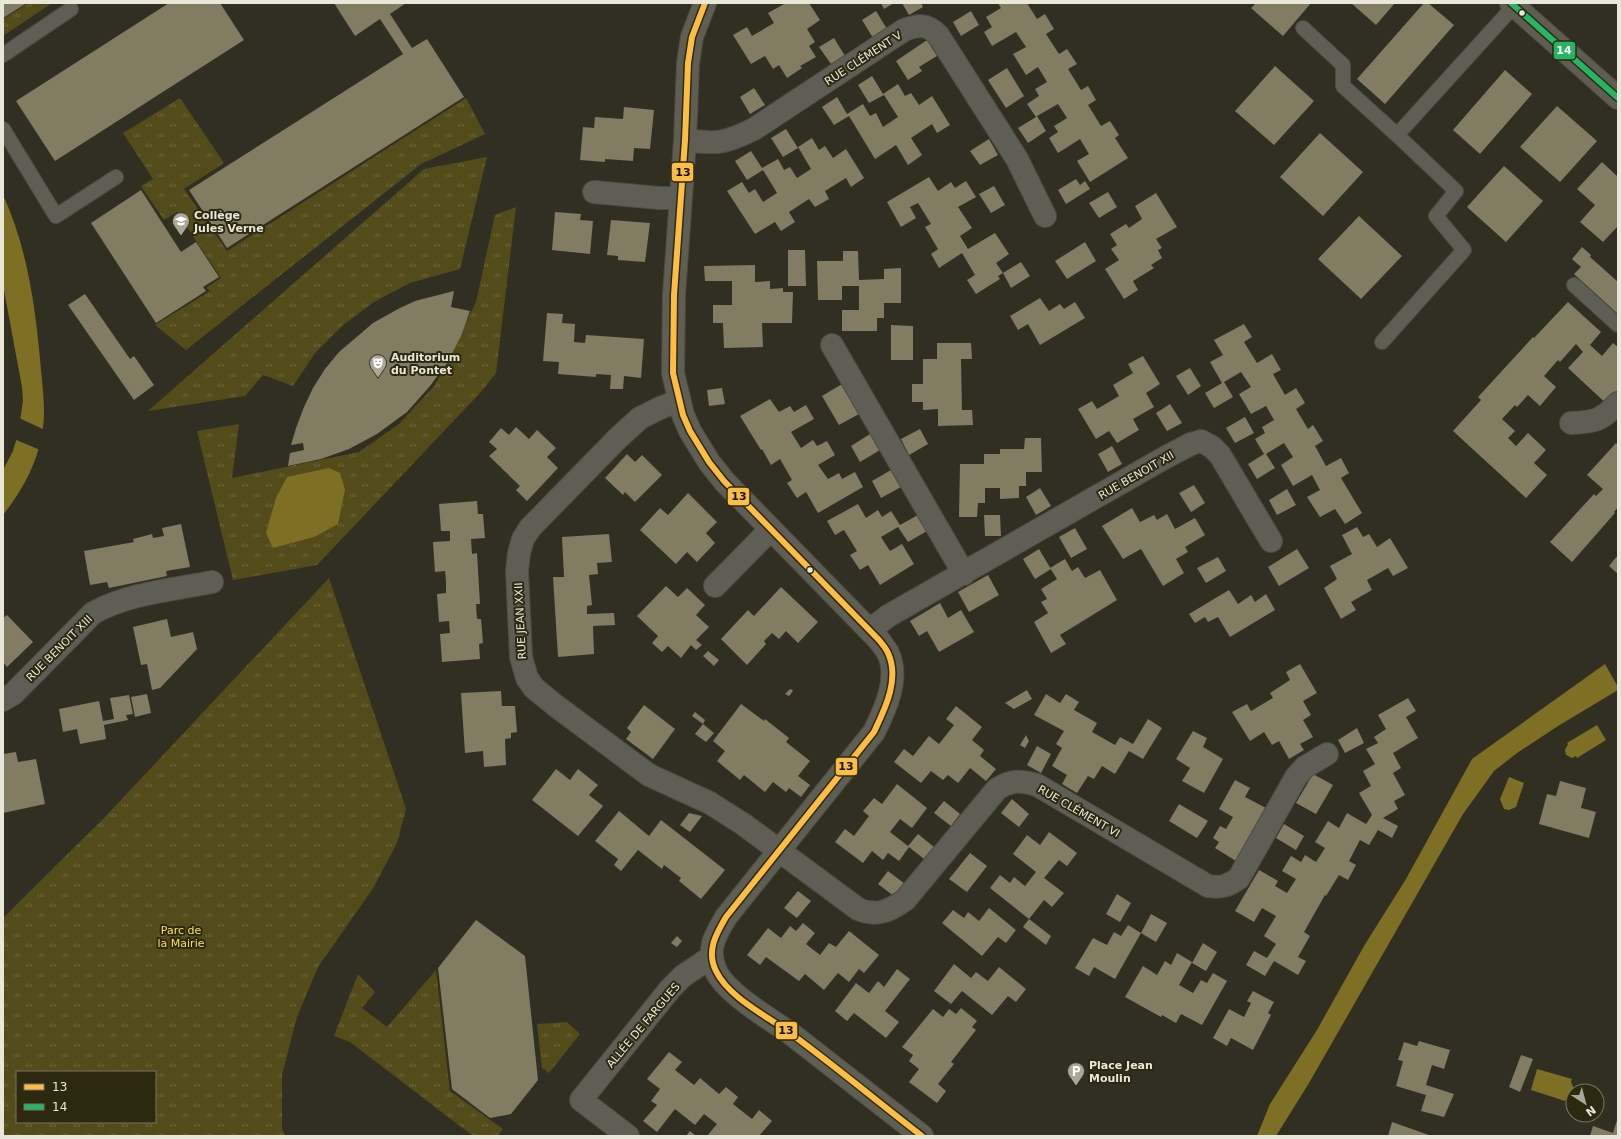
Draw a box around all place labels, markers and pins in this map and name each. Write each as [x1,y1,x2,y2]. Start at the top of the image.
unlabelled marker [1517,8,1527,18]
place label: Collège Jules Verne [193,209,264,235]
school or university icon: Collège Jules Verne [171,211,191,236]
place label: Auditorium du Pontet [391,351,460,377]
theatre icon: Auditorium du Pontet [368,353,388,378]
unlabelled marker [805,565,815,575]
place label: Place Jean Moulin [1089,1059,1153,1085]
parking icon: Place Jean Moulin [1066,1061,1086,1086]

